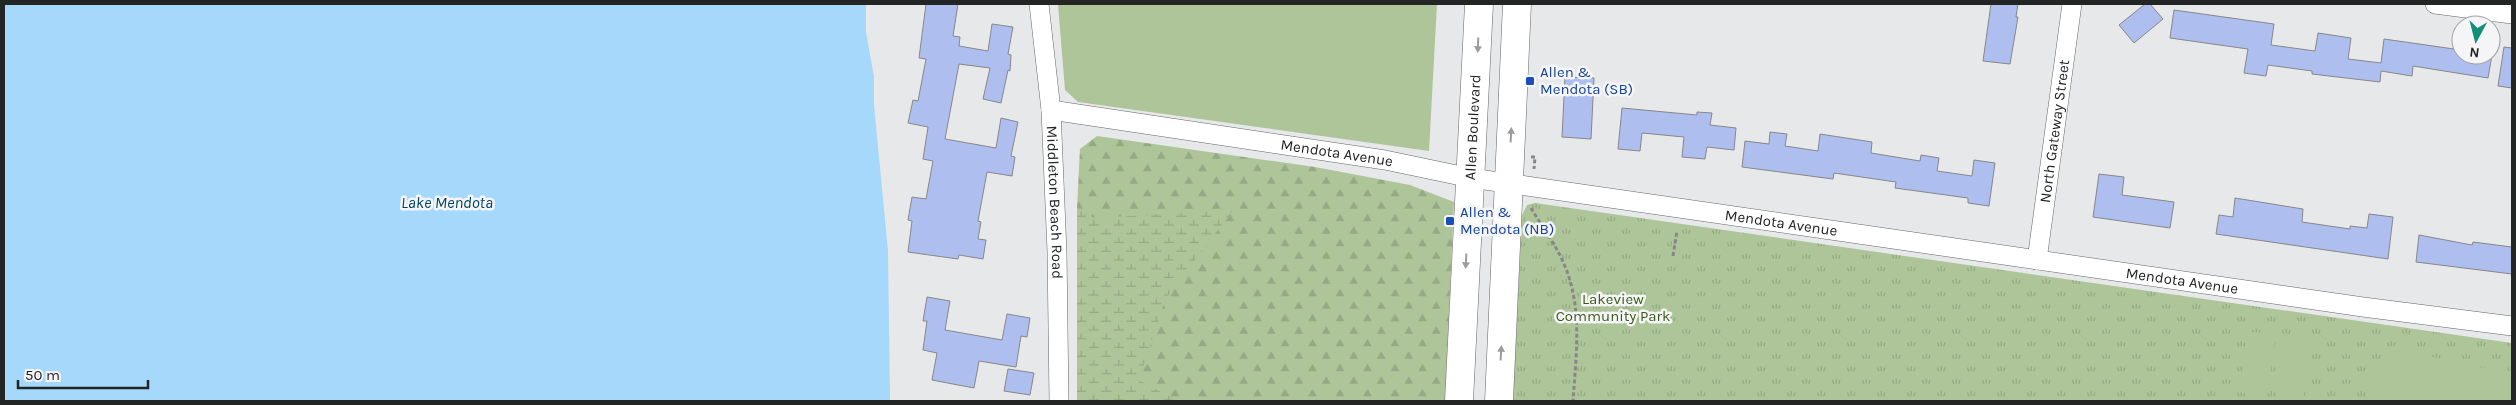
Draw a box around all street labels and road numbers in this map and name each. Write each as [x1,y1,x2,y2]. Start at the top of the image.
street label: North Gateway Street [2036,58,2073,204]
street label: Allen Boulevard [1461,74,1484,181]
street label: Middleton Beach Road [1043,125,1066,279]
street label: Mendota Avenue [1279,135,1395,170]
street label: Mendota Avenue [1724,206,1839,240]
street label: Mendota Avenue [2125,264,2239,298]

